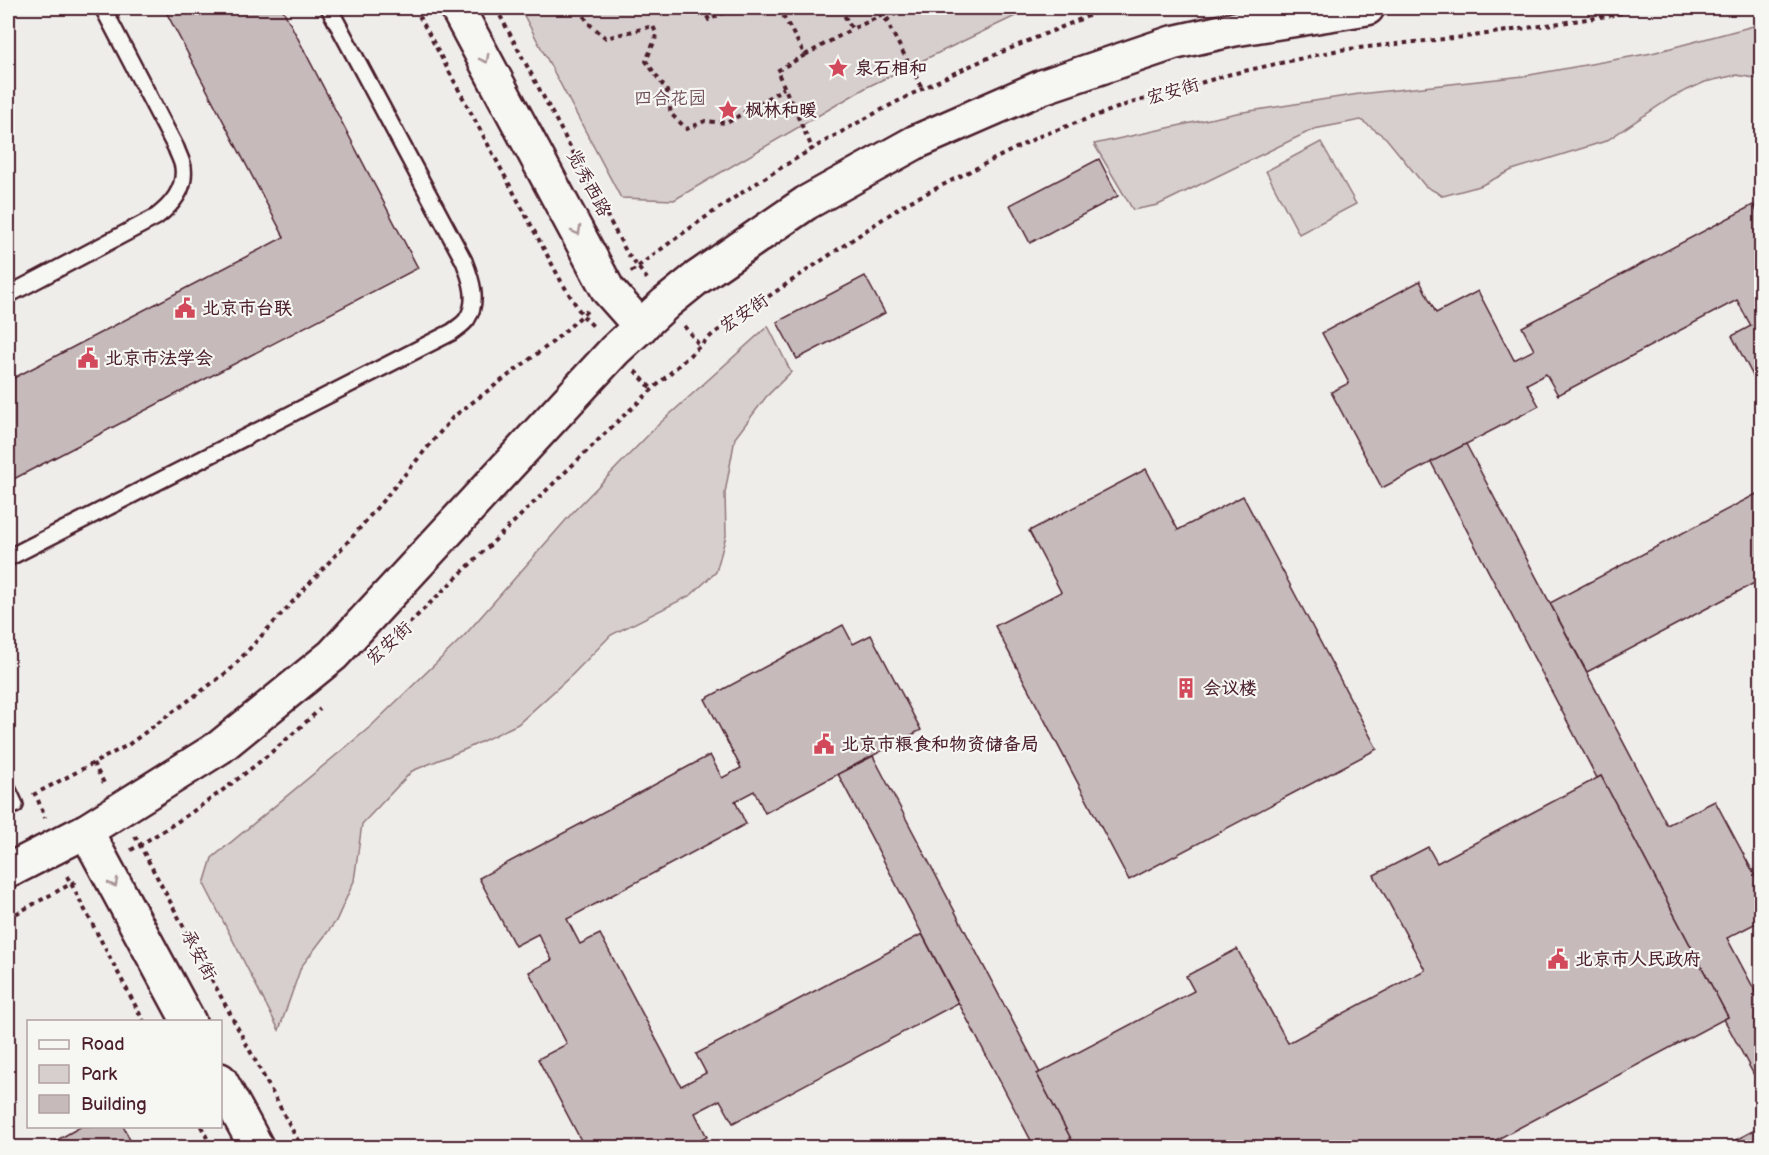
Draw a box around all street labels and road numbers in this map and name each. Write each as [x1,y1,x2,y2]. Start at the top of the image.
street label: 宏安街 [1144,74,1202,109]
street label: 览秀西路 [562,147,615,220]
street label: 宏安街 [716,290,773,337]
street label: 宏安街 [362,617,416,669]
street label: 承安街 [177,926,221,984]

